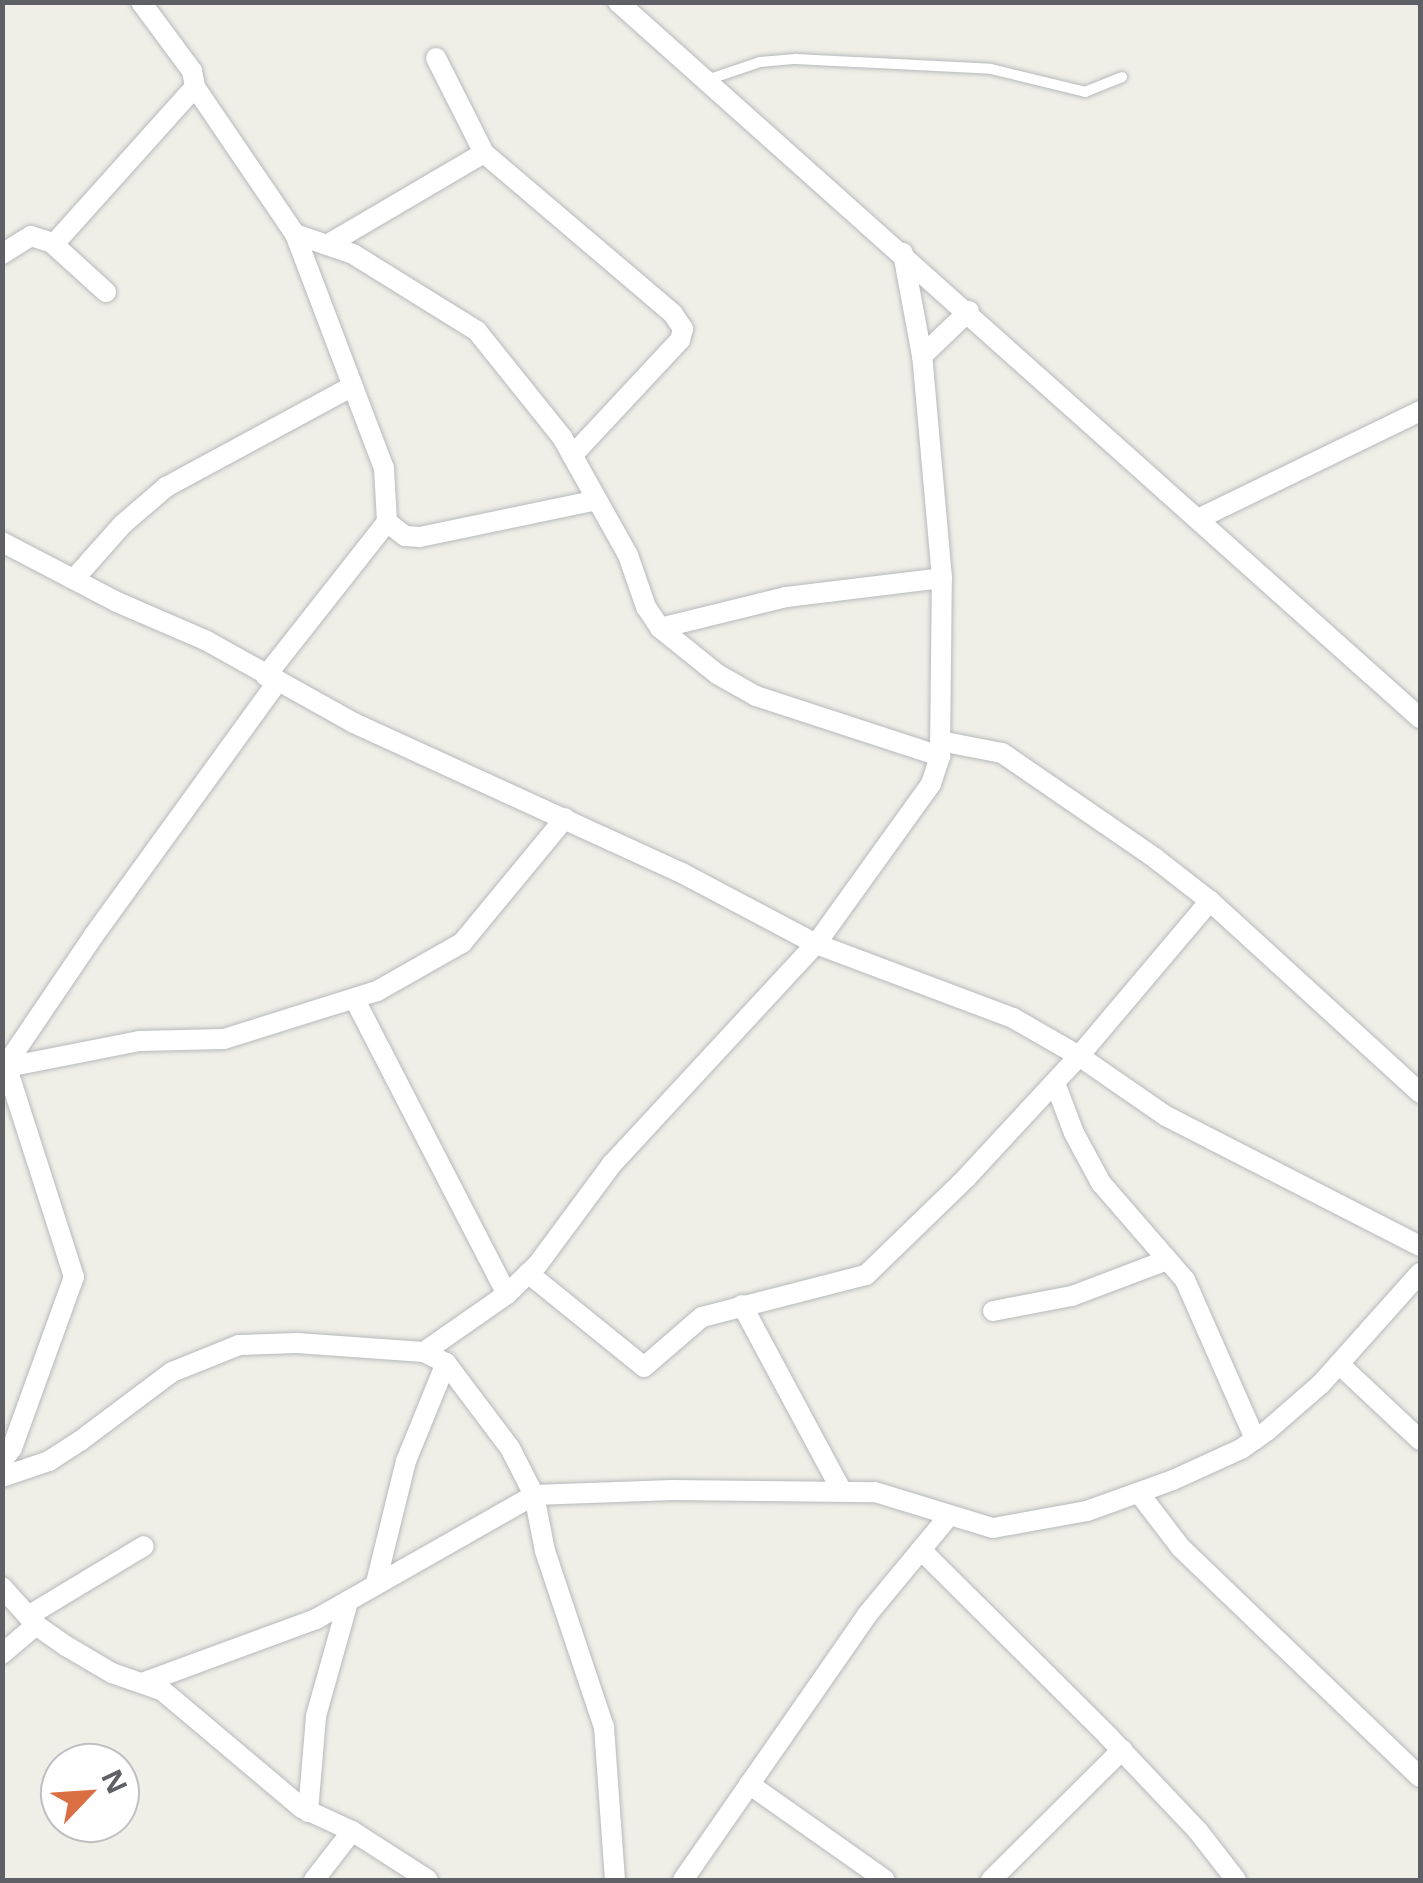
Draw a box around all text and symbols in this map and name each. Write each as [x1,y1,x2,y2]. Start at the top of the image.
north arrow [40,1743,140,1843]
text: N [93,1763,137,1800]

